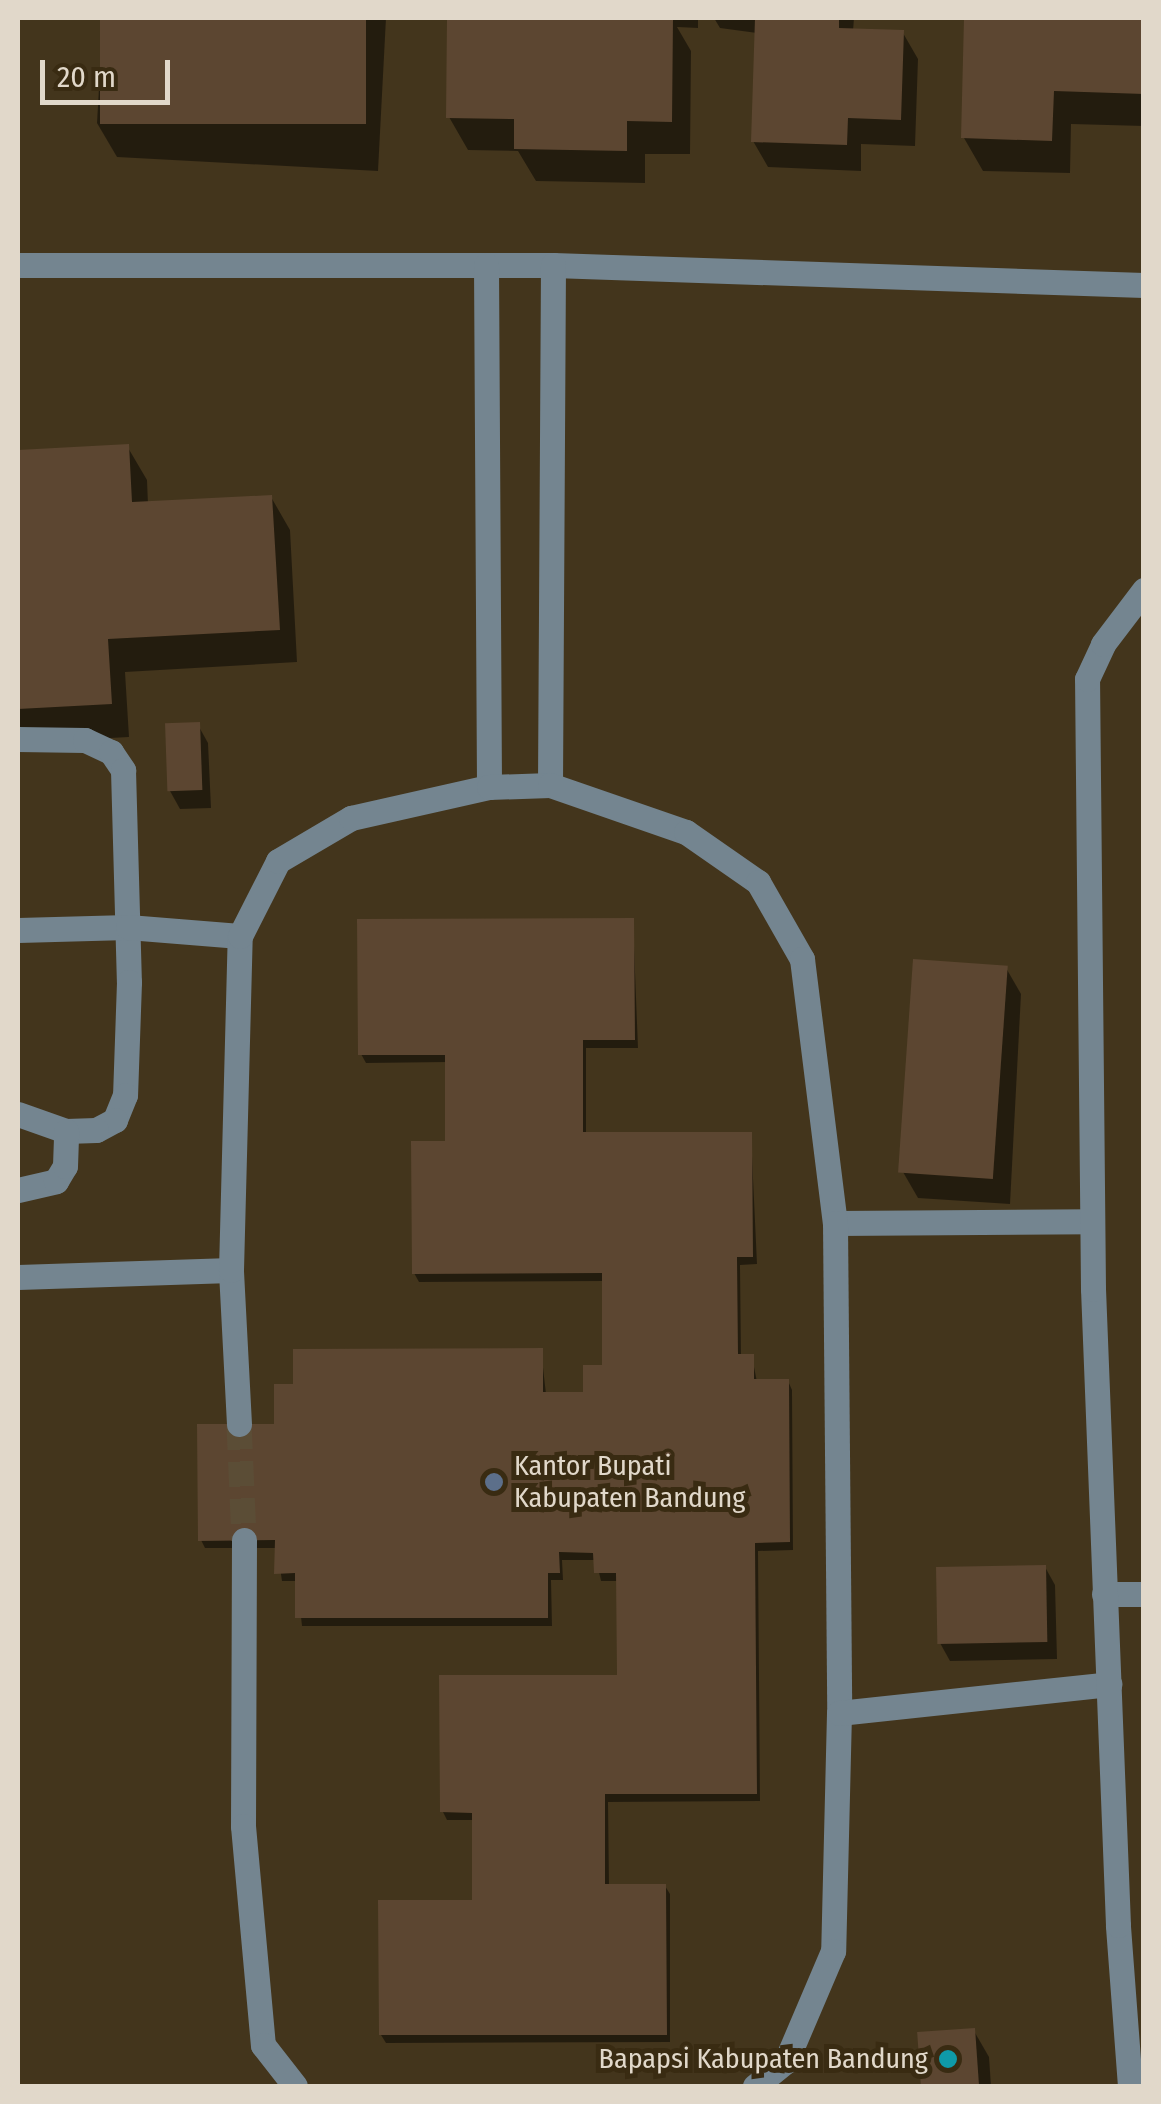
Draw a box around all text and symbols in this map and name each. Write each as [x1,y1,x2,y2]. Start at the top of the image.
scale bar [45,40,175,102]
text: 20 m [57,59,116,95]
place label: Kantor Bupati Kabupaten Bandung [514,1449,746,1515]
marker: Kantor Bupati Kabupaten Bandung [483,1471,505,1493]
place label: Bapapsi Kabupaten Bandung [599,2042,928,2076]
marker: Bapapsi Kabupaten Bandung [937,2048,959,2070]

